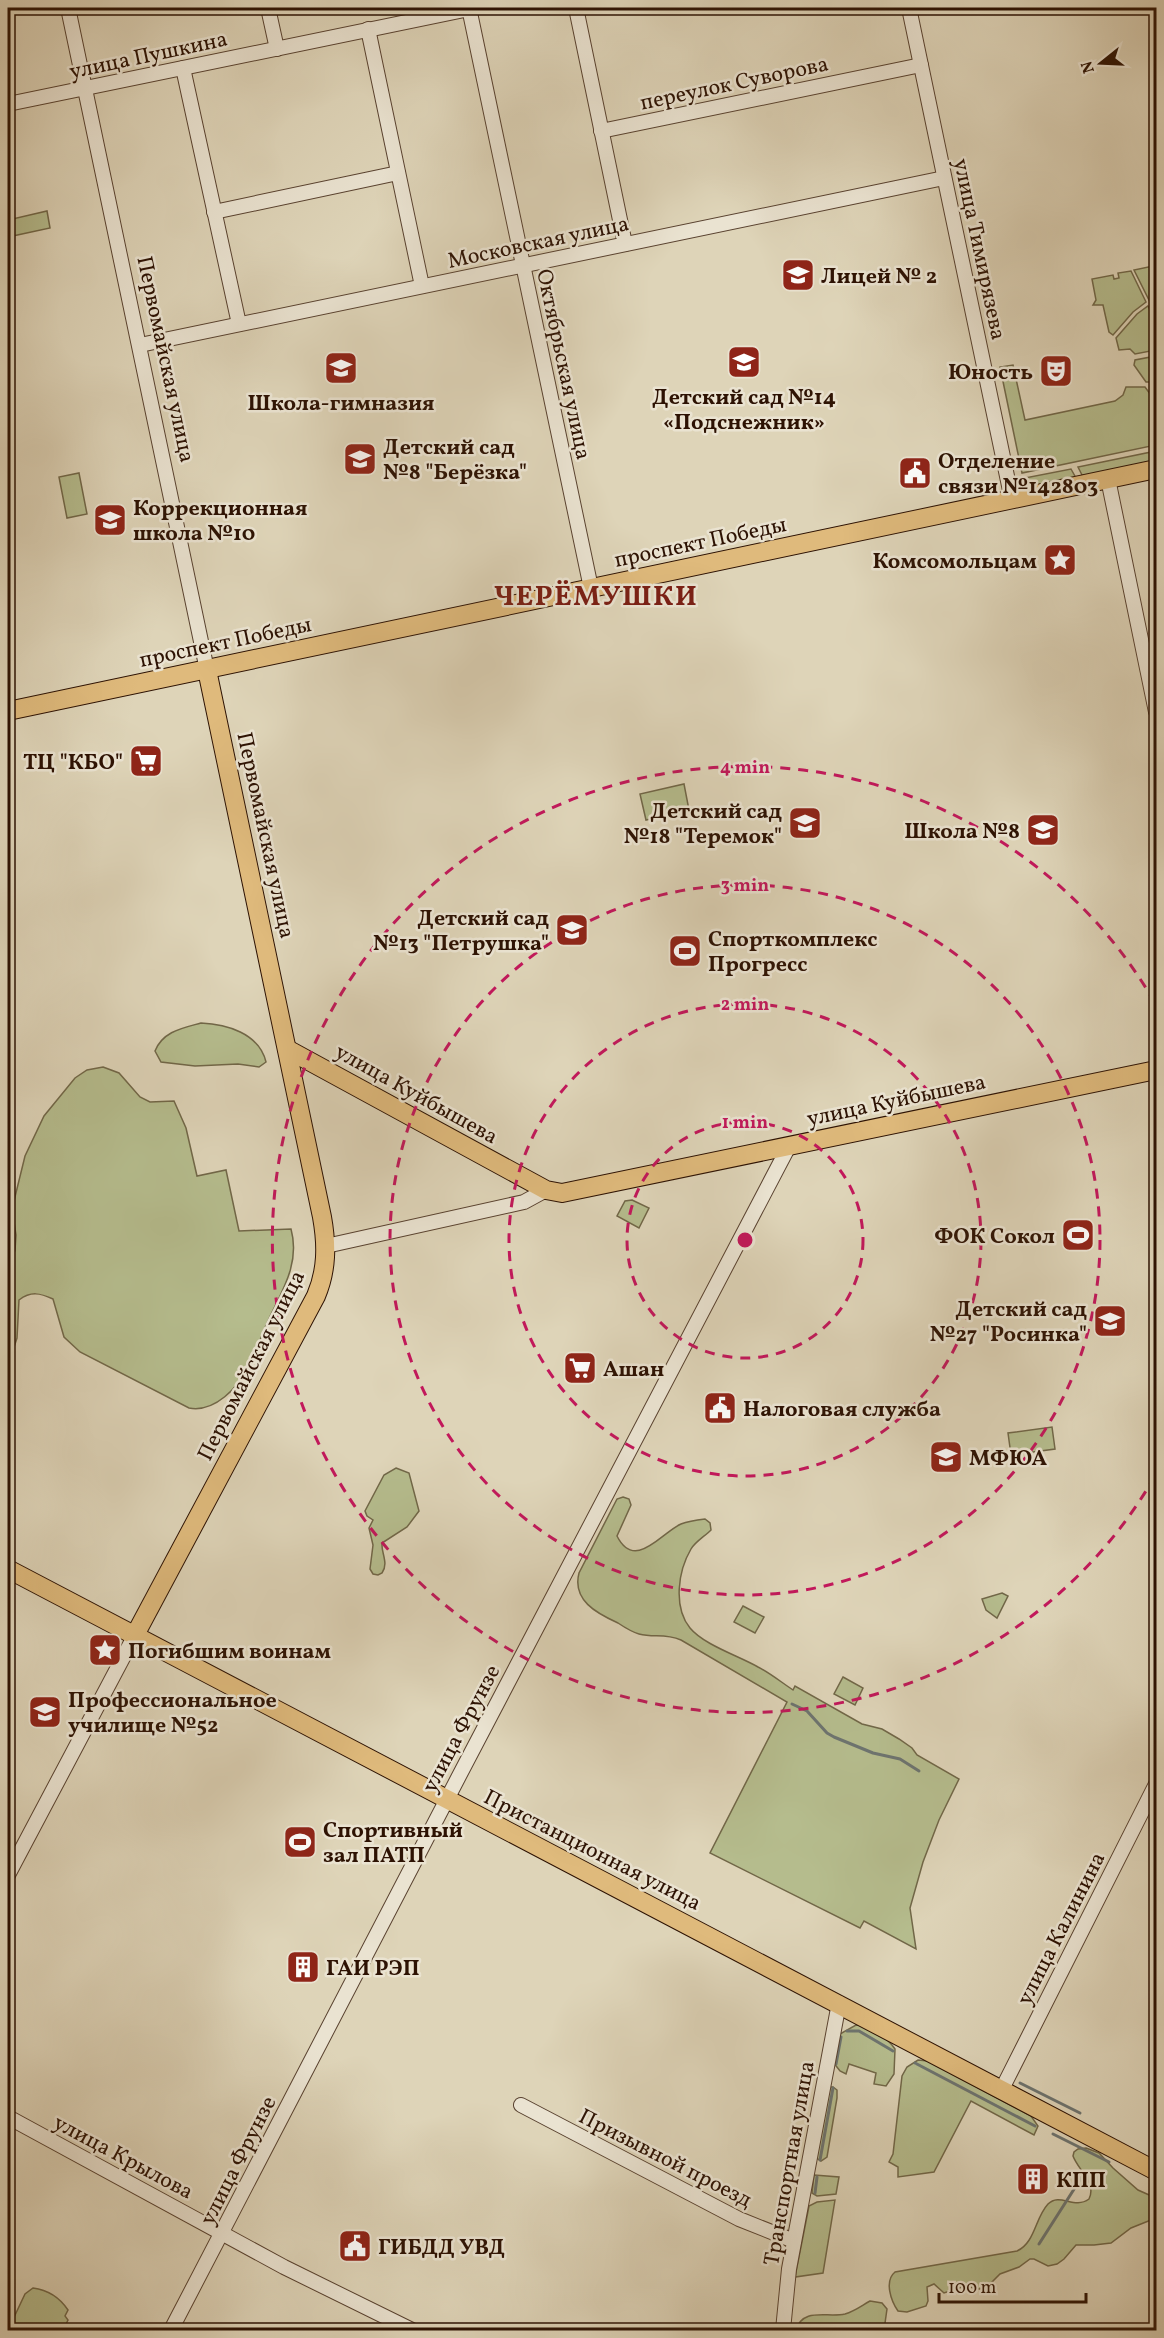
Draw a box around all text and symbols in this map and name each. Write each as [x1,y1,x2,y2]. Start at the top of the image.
street label: улица Пушкина [67,25,231,88]
north arrow [1071,33,1131,93]
street label: переулок Суворова [637,49,832,120]
text: N [1076,58,1101,76]
street label: улица Тимирязева [944,156,1013,343]
street label: Московская улица [445,209,632,278]
street label: Первомайская улица [128,253,202,466]
school or university icon: Лицей № 2 [780,257,816,293]
place label: Лицей № 2 [821,262,937,293]
street label: Октябрьская улица [527,266,598,463]
school or university icon: Детский сад №14 «Подснежник» [726,344,762,380]
school or university icon: Школа-гимназия [323,350,359,386]
theatre icon: Юность [1038,353,1074,389]
place label: Юность [948,358,1033,389]
place label: Детский сад №14 «Подснежник» [652,383,836,439]
place label: Школа-гимназия [247,389,435,420]
place label: Детский сад №8 "Берёзка" [383,433,527,489]
school or university icon: Детский сад №8 "Берёзка" [342,441,378,477]
place label: Отделение связи №142803 [938,447,1098,503]
public building icon: Отделение связи №142803 [897,455,933,491]
place label: Коррекционная школа №10 [133,494,308,550]
school or university icon: Коррекционная школа №10 [92,502,128,538]
street label: проспект Победы [612,510,790,577]
place icon: Комсомольцам [1042,542,1078,578]
place label: Комсомольцам [872,547,1038,578]
district label: ЧЕРЁМУШКИ [494,578,698,617]
street label: проспект Победы [137,610,315,677]
street label: Первомайская улица [228,729,302,942]
supermarket icon: ТЦ "КБО" [128,743,164,779]
place label: ТЦ "КБО" [23,748,123,779]
text: 4 min [720,756,770,781]
place label: Детский сад №18 "Теремок" [624,797,782,853]
school or university icon: Детский сад №18 "Теремок" [787,805,823,841]
school or university icon: Школа №8 [1025,812,1061,848]
place label: Школа №8 [904,817,1020,848]
text: 3 min [721,874,769,899]
place label: Детский сад №13 "Петрушка" [373,904,549,960]
school or university icon: Детский сад №13 "Петрушка" [554,912,590,948]
place label: Спорткомплекс Прогресс [708,925,877,981]
sports icon: Спорткомплекс Прогресс [667,933,703,969]
text: 2 min [721,993,769,1018]
street label: улица Куйбышева [329,1037,503,1153]
street label: улица Куйбышева [804,1067,989,1136]
text: 1 min [722,1111,768,1136]
sports icon: ФОК Сокол [1060,1217,1096,1253]
place label: ФОК Сокол [934,1222,1055,1253]
centre of rings [735,1230,755,1250]
street label: Первомайская улица [191,1265,314,1467]
place label: Детский сад №27 "Росинка" [930,1295,1087,1351]
school or university icon: Детский сад №27 "Росинка" [1092,1303,1128,1339]
supermarket icon: Ашан [562,1350,598,1386]
place label: Ашан [603,1355,664,1386]
public building icon: Налоговая служба [702,1390,738,1426]
place label: Налоговая служба [743,1395,941,1426]
school or university icon: МФЮА [928,1439,964,1475]
place label: МФЮА [969,1444,1048,1475]
place icon: Погибшим воинам [87,1632,123,1668]
place label: Погибшим воинам [128,1637,332,1668]
street label: улица Фрунзе [415,1660,509,1799]
place label: Профессиональное училище №52 [68,1686,277,1742]
school or university icon: Профессиональное училище №52 [27,1694,63,1730]
street label: Пристанционная улица [478,1783,706,1920]
place label: Спортивный зал ПАТП [323,1816,463,1872]
sports icon: Спортивный зал ПАТП [282,1824,318,1860]
street label: улица Калинина [1010,1847,1114,2011]
building icon: ГАИ РЭП [285,1949,321,1985]
place label: ГАИ РЭП [326,1954,420,1985]
street label: Транспортная улица [757,2058,824,2268]
street label: улица Фрунзе [193,2091,285,2231]
street label: Призывной проезд [573,2102,757,2217]
street label: улица Крылова [47,2108,198,2208]
building icon: КПП [1015,2161,1051,2197]
place label: КПП [1056,2166,1106,2197]
public building icon: ГИБДД УВД [337,2228,373,2264]
place label: ГИБДД УВД [378,2233,505,2264]
scale bar [939,2266,1086,2304]
text: 100 m [948,2276,997,2301]

